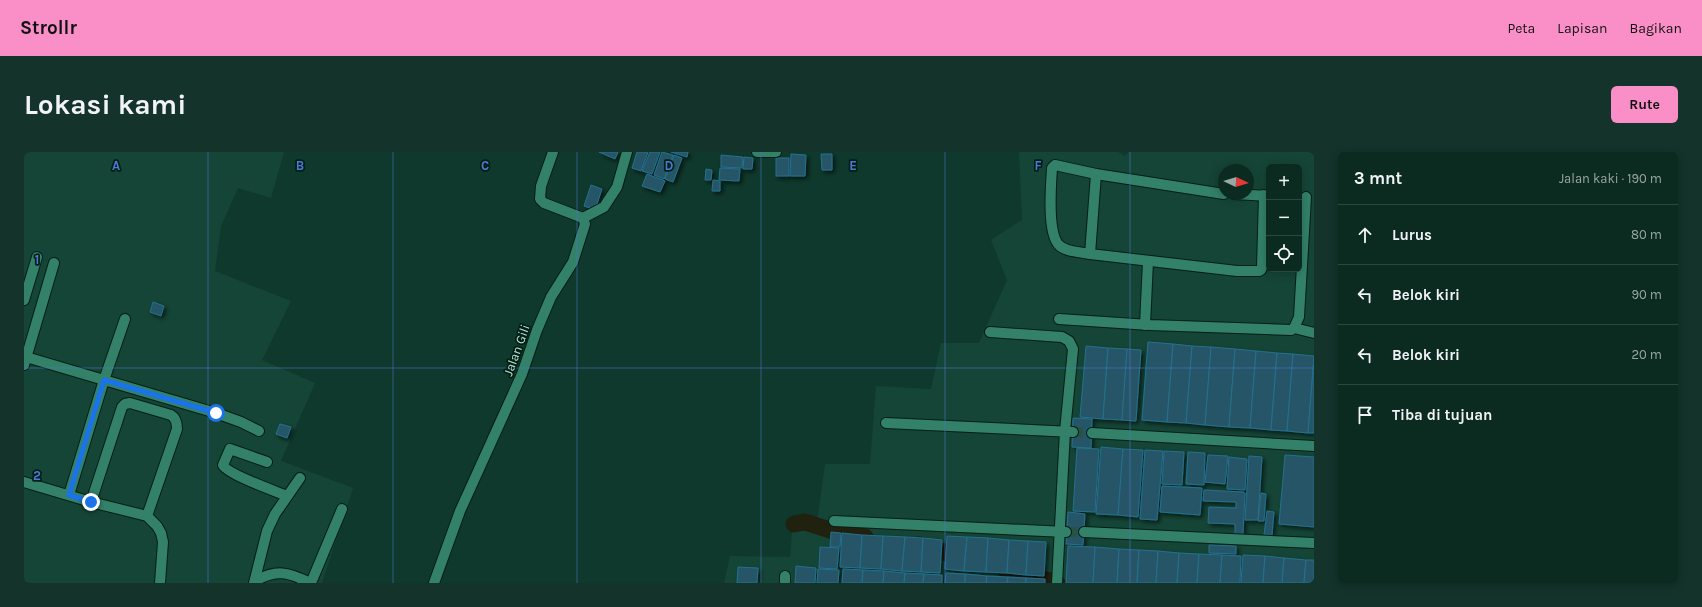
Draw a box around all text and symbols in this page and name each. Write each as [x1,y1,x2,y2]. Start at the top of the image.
text: Strollr [20,17,77,39]
text: Peta [1507,20,1535,37]
text: Lapisan [1557,20,1607,37]
text: Bagikan [1629,20,1682,37]
button: Rute [1611,86,1678,123]
text: Lokasi kami [24,88,186,121]
text: A [112,158,120,173]
text: B [296,158,304,173]
text: C [481,158,489,173]
text: D [665,158,674,173]
text: E [849,158,857,173]
text: F [1034,158,1042,173]
north arrow [1218,164,1254,200]
map controls [1266,164,1302,272]
button: + [1266,164,1302,200]
text: 3 mnt [1354,168,1402,188]
text: Jalan kaki · 190 m [1559,171,1662,186]
button: − [1266,200,1302,236]
icon: ahead [1354,224,1376,246]
text: Lurus [1392,226,1432,244]
text: 80 m [1631,227,1662,242]
button: locate [1266,236,1302,272]
text: 1 [35,252,39,267]
icon: left [1354,284,1376,306]
text: Belok kiri [1392,286,1460,304]
text: 90 m [1631,287,1662,302]
street label: Jalan Gili [500,322,533,378]
icon: left [1354,344,1376,366]
text: Belok kiri [1392,346,1460,364]
text: 20 m [1632,347,1662,362]
route start [207,404,225,422]
icon: arrive [1354,404,1376,426]
text: Tiba di tujuan [1392,406,1492,424]
text: 2 [33,468,41,483]
route end [82,493,100,511]

